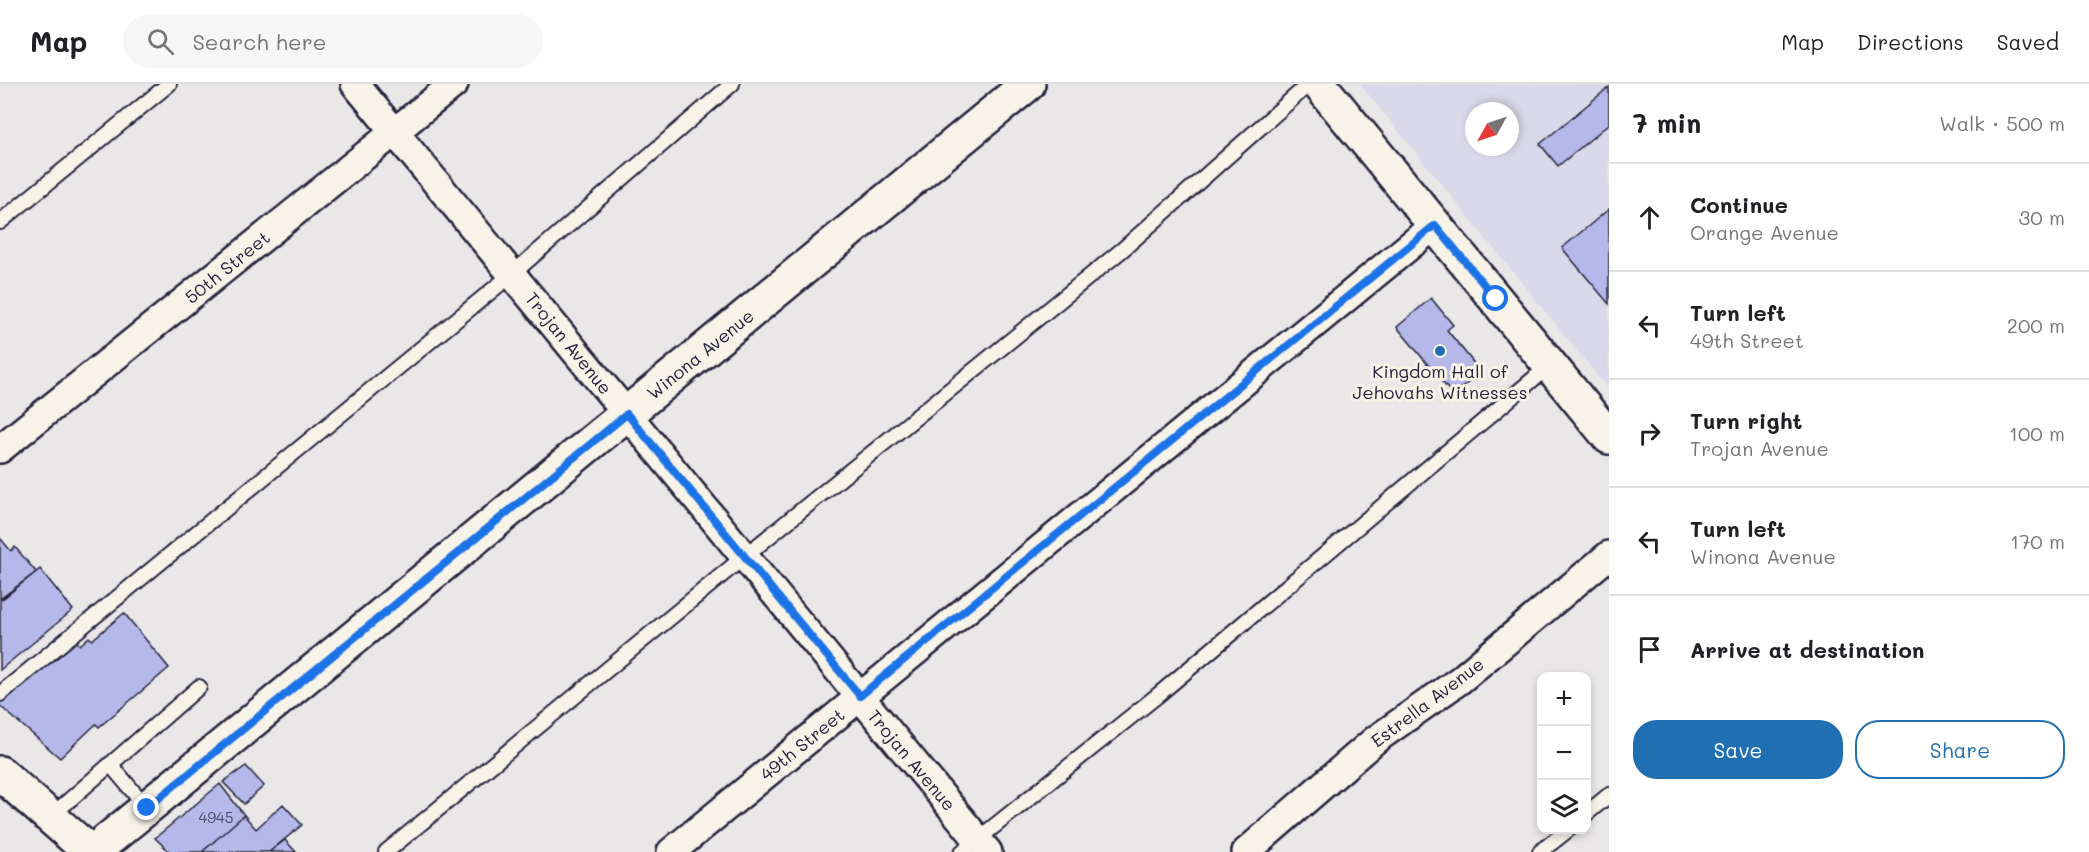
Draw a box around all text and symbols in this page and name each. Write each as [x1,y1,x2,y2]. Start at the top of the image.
search box [123,14,543,68]
text: Map [30,23,87,59]
icon: search [144,25,177,58]
text: Search here [192,27,326,56]
text: Map [1781,28,1824,55]
text: Directions [1857,28,1964,55]
text: Saved [1997,28,2059,55]
north arrow [1465,102,1519,156]
text: 7 min [1633,106,1701,140]
text: Walk · 500 m [1939,110,2065,136]
text: Continue [1690,190,1788,219]
icon: ahead [1633,201,1666,234]
text: 30 m [2019,204,2065,230]
text: Orange Avenue [1690,219,1839,245]
street label: 50th Street [180,225,274,309]
route start [1482,285,1508,311]
street label: Trojan Avenue [520,287,618,399]
text: Turn left [1690,298,1786,327]
street label: Winona Avenue [641,303,759,405]
icon: left [1633,309,1666,342]
text: 200 m [2007,312,2065,338]
text: 49th Street [1690,327,1804,353]
marker: Kingdom Hall of Jehovahs Witnesses [1433,344,1447,358]
place label: Kingdom Hall of Jehovahs Witnesses [1353,359,1527,404]
text: Turn right [1690,406,1802,435]
icon: right [1633,417,1666,450]
text: 100 m [2009,420,2065,446]
text: Trojan Avenue [1690,435,1829,461]
text: Turn left [1690,514,1786,543]
icon: left [1633,525,1666,558]
text: 170 m [2010,528,2065,554]
text: Winona Avenue [1690,543,1836,569]
icon: arrive [1633,633,1666,666]
text: Arrive at destination [1690,635,1925,664]
street label: Estrella Avenue [1366,652,1488,752]
map controls [1537,672,1591,834]
button: + [1537,672,1591,726]
street label: 49th Street [755,702,849,786]
street label: Trojan Avenue [863,704,961,816]
button: Save [1633,720,1843,779]
button: Share [1855,720,2065,779]
button: − [1537,726,1591,780]
button: layers [1537,780,1591,834]
route end [133,794,159,820]
house number: 4945 [198,807,234,827]

